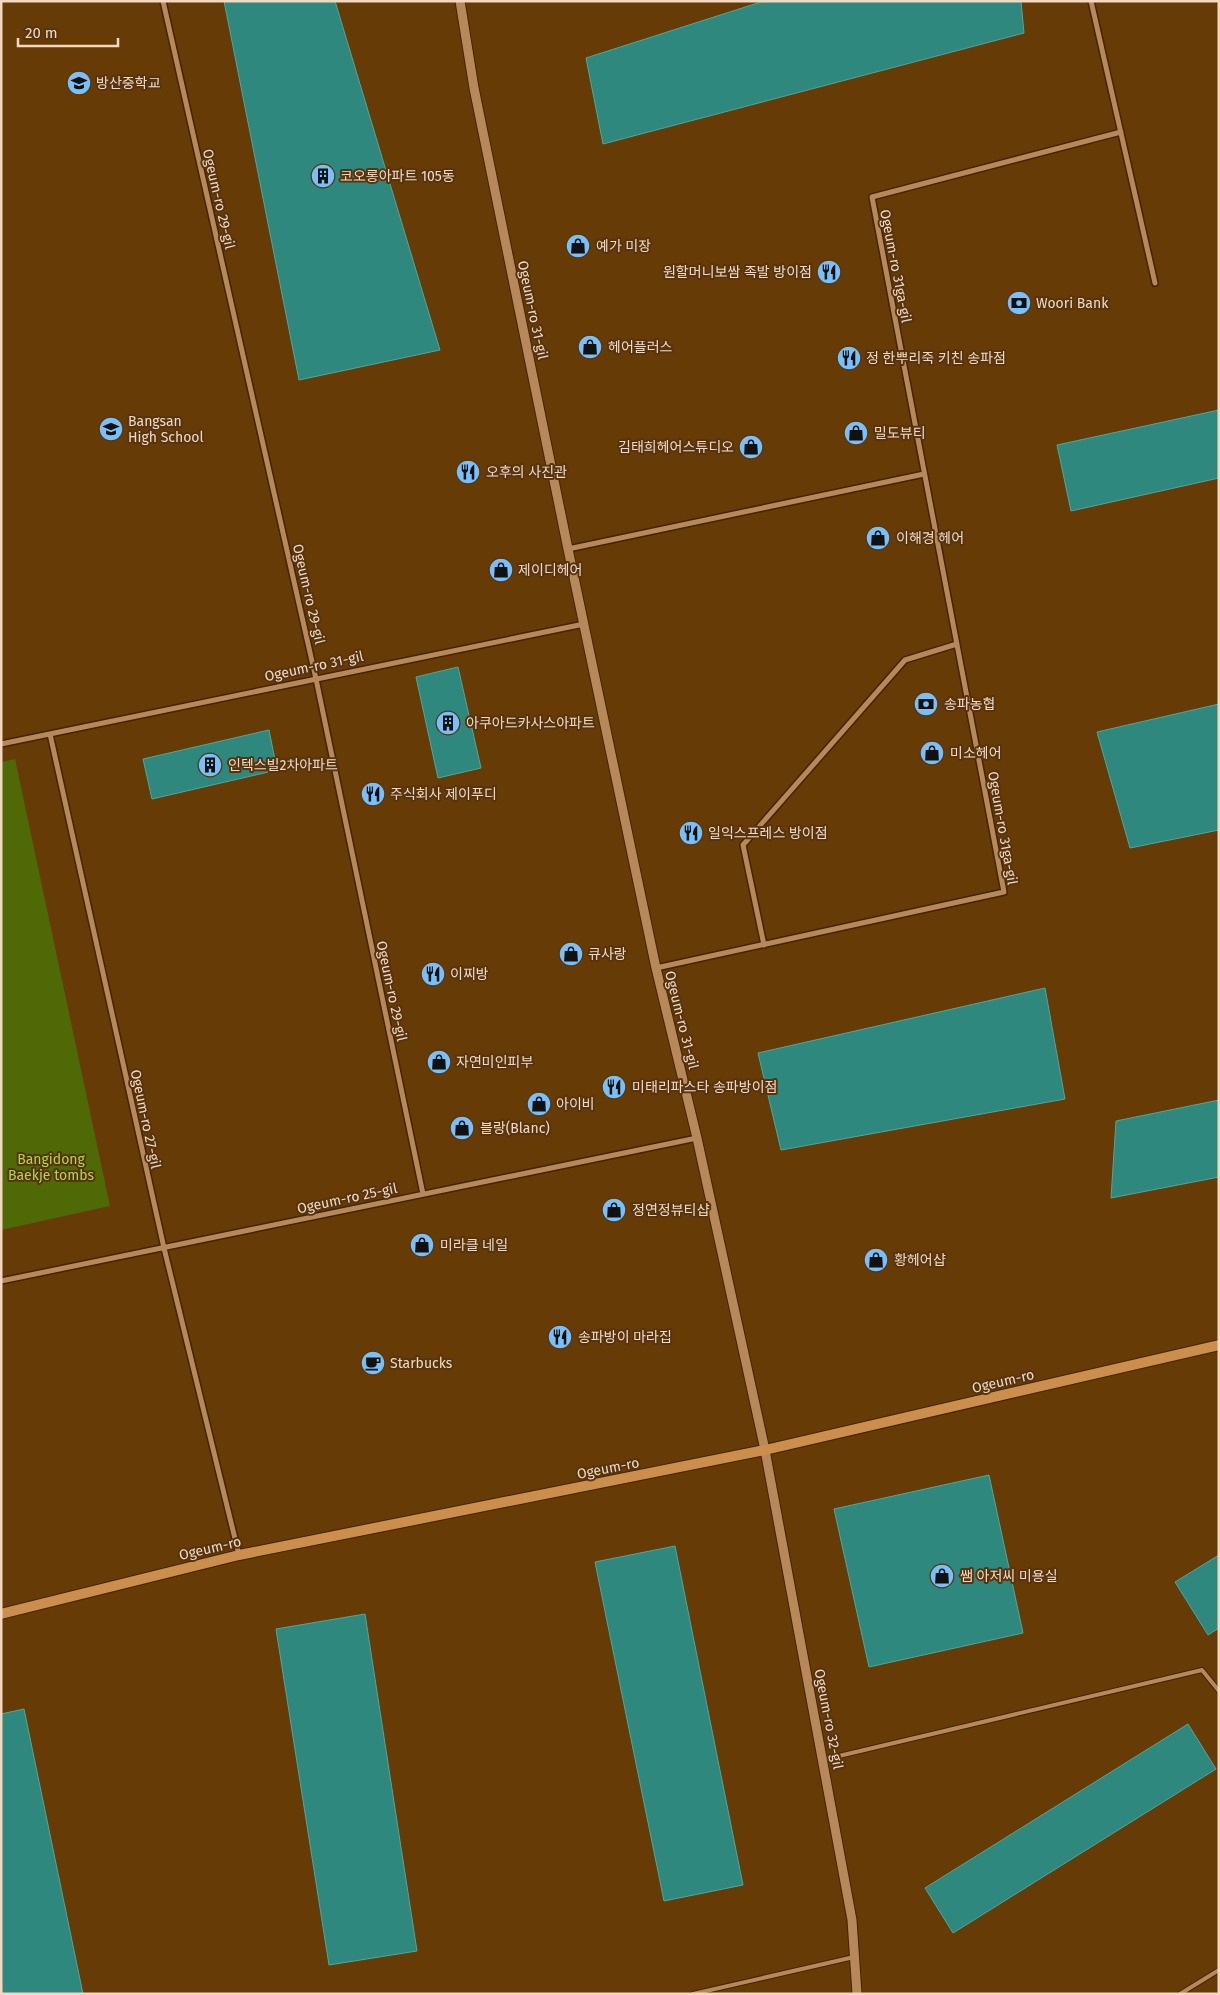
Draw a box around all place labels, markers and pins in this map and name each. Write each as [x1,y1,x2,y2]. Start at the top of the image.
school or university icon: 방산중학교 [66,70,92,96]
place label: 방산중학교 [96,75,161,92]
building icon: 코오롱아파트 105동 [310,163,336,189]
place label: 코오롱아파트 105동 [340,168,455,185]
shop icon: 예가 미장 [565,233,591,259]
place label: 예가 미장 [596,238,651,255]
restaurant icon: 원할머니보쌈 족발 방이점 [816,259,842,285]
place label: 원할머니보쌈 족발 방이점 [663,264,812,281]
bank icon: Woori Bank [1006,290,1032,316]
place label: Woori Bank [1036,295,1109,312]
shop icon: 헤어플러스 [577,334,603,360]
place label: 헤어플러스 [608,339,673,356]
restaurant icon: 정 한뿌리죽 키친 송파점 [836,345,862,371]
place label: 정 한뿌리죽 키친 송파점 [866,350,1006,367]
place label: Bangsan High School [128,413,204,446]
school or university icon: Bangsan High School [98,416,124,442]
shop icon: 밀도뷰티 [843,420,869,446]
place label: 밀도뷰티 [874,425,926,442]
shop icon: 김태희헤어스튜디오 [738,434,764,460]
place label: 김태희헤어스튜디오 [618,439,734,456]
restaurant icon: 오후의 사진관 [455,459,481,485]
place label: 오후의 사진관 [486,464,567,481]
shop icon: 이해경 헤어 [865,525,891,551]
place label: 이해경 헤어 [896,530,964,547]
shop icon: 제이디헤어 [488,557,514,583]
place label: 제이디헤어 [518,562,582,579]
bank icon: 송파농협 [913,691,939,717]
place label: 송파농협 [944,696,996,713]
building icon: 아쿠아드카사스아파트 [435,710,461,736]
place label: 아쿠아드카사스아파트 [466,715,595,732]
shop icon: 미소헤어 [919,740,945,766]
place label: 미소헤어 [950,745,1002,762]
building icon: 인텍스빌2차아파트 [197,752,223,778]
place label: 인텍스빌2차아파트 [228,757,338,774]
restaurant icon: 주식회사 제이푸디 [360,781,386,807]
place label: 주식회사 제이푸디 [390,786,497,803]
restaurant icon: 일익스프레스 방이점 [678,820,704,846]
place label: 일익스프레스 방이점 [708,825,828,842]
shop icon: 큐사랑 [558,941,584,967]
place label: 큐사랑 [588,946,627,963]
restaurant icon: 이찌방 [420,961,446,987]
place label: 이찌방 [450,966,489,983]
shop icon: 자연미인피부 [426,1049,452,1075]
place label: 자연미인피부 [456,1054,533,1071]
restaurant icon: 미태리파스타 송파방이점 [601,1074,627,1100]
place label: 미태리파스타 송파방이점 [632,1079,777,1096]
shop icon: 아이비 [526,1091,552,1117]
place label: 아이비 [556,1096,595,1113]
shop icon: 블랑(Blanc) [449,1115,475,1141]
place label: 블랑(Blanc) [480,1120,550,1137]
shop icon: 정연정뷰티샵 [601,1197,627,1223]
place label: 정연정뷰티샵 [632,1202,709,1219]
shop icon: 미라클 네일 [409,1232,435,1258]
place label: 미라클 네일 [440,1237,508,1254]
shop icon: 황헤어샵 [863,1247,889,1273]
place label: 황헤어샵 [894,1252,946,1269]
restaurant icon: 송파방이 마라집 [547,1324,573,1350]
place label: 송파방이 마라집 [578,1329,672,1346]
cafe icon: Starbucks [360,1350,386,1376]
place label: Starbucks [390,1355,453,1372]
shop icon: 쌤 아저씨 미용실 [929,1563,955,1589]
place label: 쌤 아저씨 미용실 [960,1568,1058,1585]

